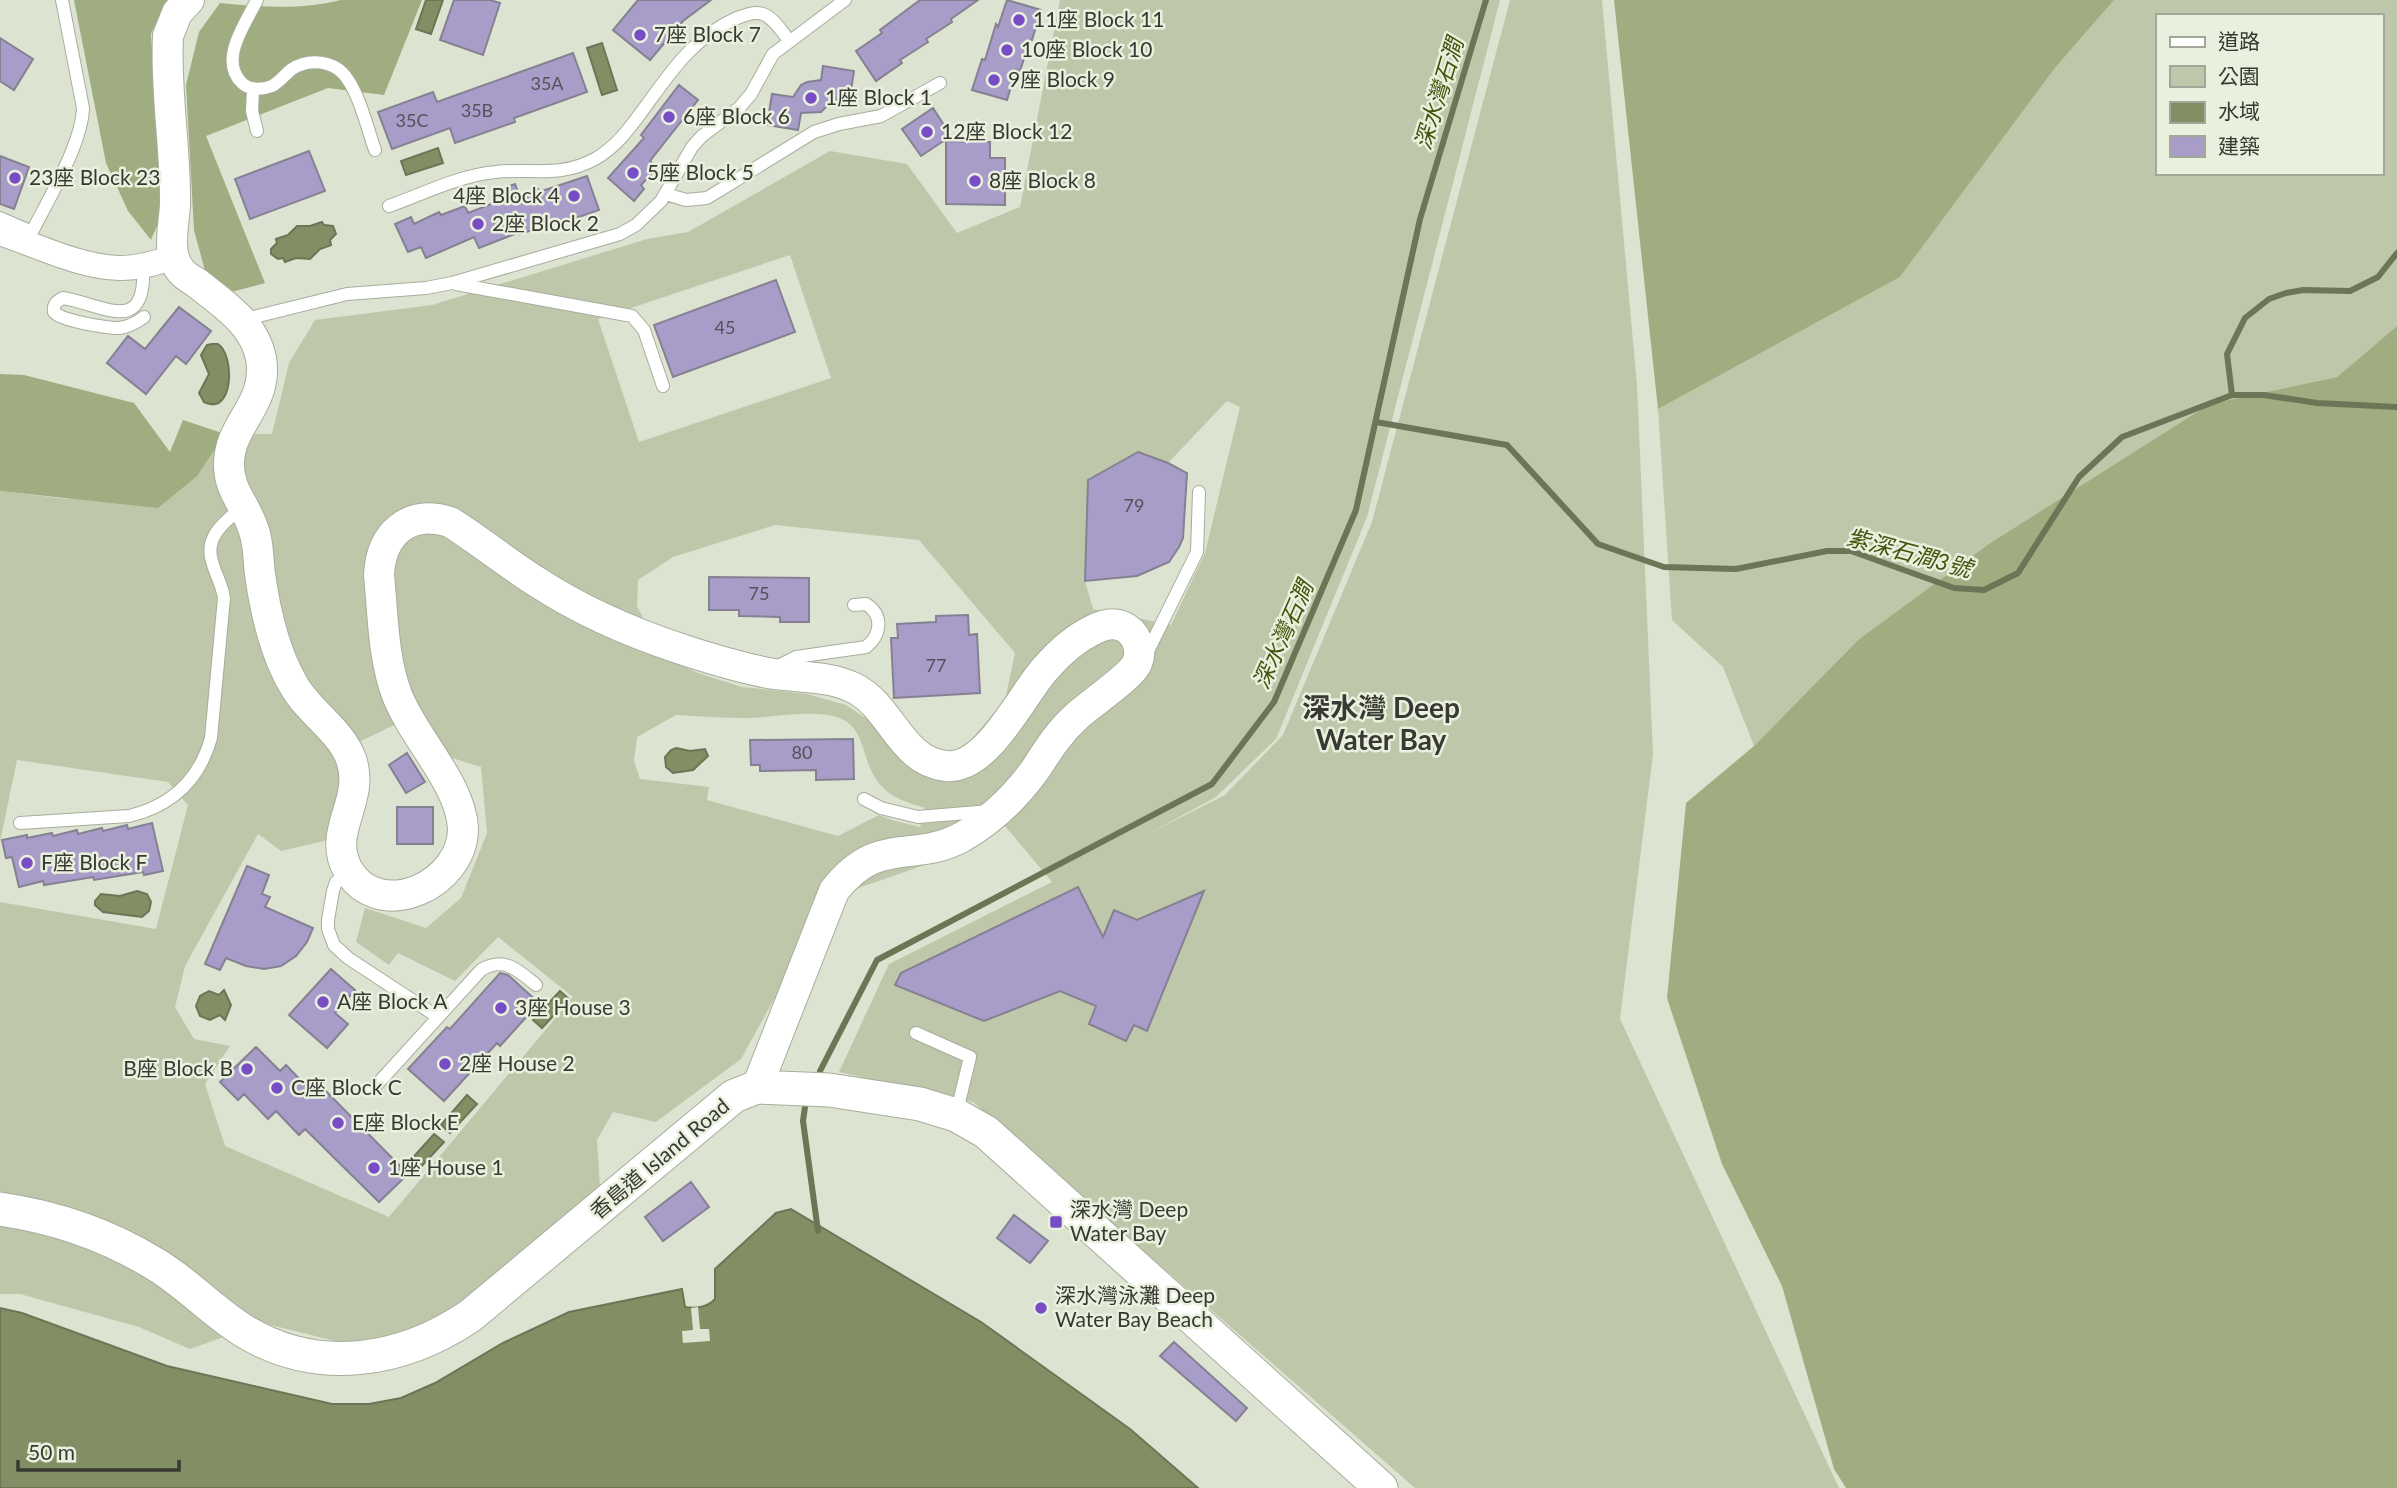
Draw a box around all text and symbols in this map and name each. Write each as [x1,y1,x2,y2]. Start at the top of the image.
place label: 11座 Block 11 [1033,6,1164,31]
marker: 11座 Block 11 [1011,12,1027,28]
legend [2156,14,2383,175]
place label: 7座 Block 7 [654,21,761,46]
marker: 7座 Block 7 [632,27,648,43]
text: 道路 [2218,28,2260,53]
water label: 深水灣石澗 [1408,32,1469,153]
place label: 10座 Block 10 [1021,36,1152,61]
marker: 10座 Block 10 [999,42,1015,58]
text: 公園 [2218,63,2260,88]
place label: 9座 Block 9 [1008,66,1115,91]
house number: 35A [530,72,564,94]
marker: 9座 Block 9 [986,72,1002,88]
place label: 1座 Block 1 [825,84,932,109]
marker: 1座 Block 1 [803,90,819,106]
text: 水域 [2218,98,2260,123]
house number: 35B [461,99,493,121]
place label: 6座 Block 6 [683,103,790,128]
house number: 35C [396,109,428,131]
marker: 6座 Block 6 [661,109,677,125]
place label: 12座 Block 12 [941,118,1072,143]
marker: 12座 Block 12 [919,124,935,140]
text: 建築 [2218,133,2260,158]
place label: 5座 Block 5 [647,159,754,184]
place label: 23座 Block 23 [29,164,160,189]
marker: 5座 Block 5 [625,165,641,181]
place label: 8座 Block 8 [989,167,1096,192]
marker: 23座 Block 23 [7,170,23,186]
marker: 8座 Block 8 [967,173,983,189]
place label: 4座 Block 4 [453,182,560,207]
marker: 4座 Block 4 [566,188,582,204]
place label: 2座 Block 2 [492,210,599,235]
marker: 2座 Block 2 [470,216,486,232]
house number: 45 [715,316,735,338]
house number: 79 [1124,494,1144,516]
water label: 紫深石澗3號 [1844,522,1978,583]
water label: 深水灣石澗 [1246,574,1319,693]
house number: 75 [749,582,769,604]
house number: 77 [926,654,946,676]
district label: 深水灣 Deep Water Bay [1302,690,1460,756]
house number: 80 [792,741,812,763]
place label: F座 Block F [41,849,148,874]
marker: F座 Block F [19,855,35,871]
place label: A座 Block A [337,988,448,1013]
marker: A座 Block A [315,994,331,1010]
place label: 3座 House 3 [515,994,631,1019]
marker: 3座 House 3 [493,1000,509,1016]
place label: 2座 House 2 [459,1050,575,1075]
place label: B座 Block B [123,1055,233,1080]
marker: 2座 House 2 [437,1056,453,1072]
marker: B座 Block B [239,1061,255,1077]
place label: C座 Block C [291,1074,402,1099]
marker: C座 Block C [269,1080,285,1096]
street label: 香島道 Island Road [584,1092,734,1223]
place label: E座 Block E [352,1109,459,1134]
marker: E座 Block E [330,1115,346,1131]
place label: 1座 House 1 [388,1154,504,1179]
marker: 1座 House 1 [366,1160,382,1176]
place label: 深水灣 Deep Water Bay [1070,1196,1188,1245]
marker: 深水灣 Deep Water Bay [1048,1214,1064,1230]
place label: 深水灣泳灘 Deep Water Bay Beach [1055,1282,1215,1331]
marker: 深水灣泳灘 Deep Water Bay Beach [1033,1300,1049,1316]
scale bar [18,1428,178,1472]
text: 50 m [28,1439,75,1464]

